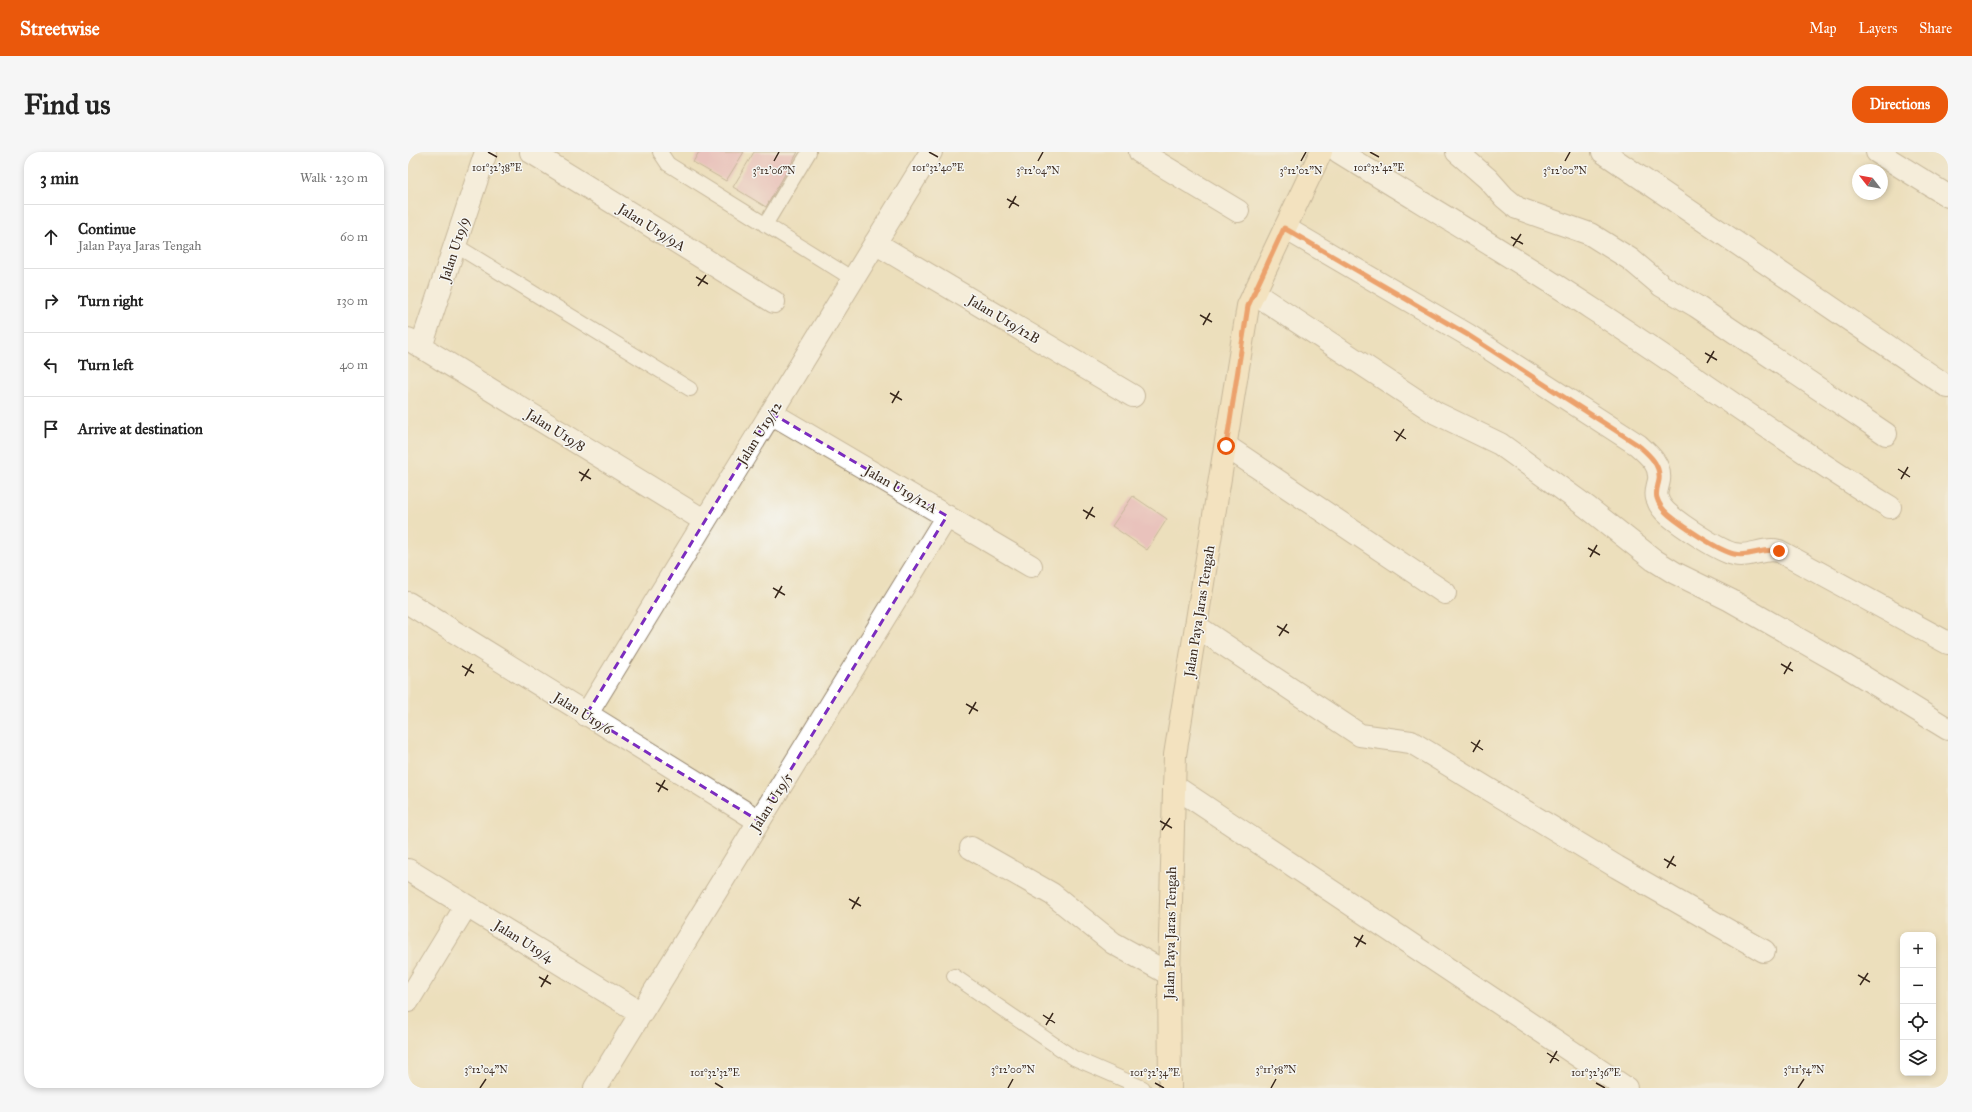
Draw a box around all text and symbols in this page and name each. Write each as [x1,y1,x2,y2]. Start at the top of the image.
text: Streetwise [20,17,100,40]
text: Map [1809,20,1837,37]
text: Layers [1859,20,1897,37]
text: Share [1919,20,1952,37]
button: Directions [1852,86,1948,123]
text: Find us [24,87,110,122]
text: 101°32'38"E [472,162,522,174]
text: 101°32'40"E [912,162,964,174]
text: 101°32'42"E [1354,162,1404,174]
north arrow [1852,164,1888,200]
text: 3°12'06"N [752,165,796,177]
text: 3°12'04"N [1016,165,1060,177]
text: 3°12'02"N [1280,165,1323,177]
text: 3°12'00"N [1543,165,1587,177]
text: 3 min [40,168,79,189]
text: Walk · 230 m [300,170,368,186]
street label: Jalan U19/9A [613,199,689,256]
street label: Jalan U19/9 [435,215,474,286]
text: Continue [78,220,136,238]
icon: ahead [40,226,62,248]
text: 60 m [340,229,368,245]
text: Jalan Paya Jaras Tengah [78,238,202,254]
icon: right [40,290,62,312]
street label: Jalan U19/12B [962,290,1043,348]
text: Turn right [78,292,143,310]
text: 130 m [336,293,368,309]
icon: left [40,354,62,376]
text: Turn left [78,356,134,374]
text: 40 m [339,357,368,373]
street label: Jalan U19/12 [732,398,787,470]
street label: Jalan U19/8 [521,404,589,456]
icon: arrive [40,418,62,440]
text: Arrive at destination [78,420,203,438]
route start [1217,437,1235,455]
street label: Jalan U19/12A [859,461,941,518]
route end [1770,542,1788,560]
street label: Jalan Paya Jaras Tengah [1180,544,1219,680]
street label: Jalan U19/6 [548,688,616,740]
street label: Jalan U19/5 [746,769,797,837]
street label: Jalan Paya Jaras Tengah [1161,866,1181,1002]
street label: Jalan U19/4 [489,915,558,968]
map controls [1900,932,1936,1076]
button: + [1900,932,1936,968]
button: − [1900,968,1936,1004]
button: locate [1900,1004,1936,1040]
button: layers [1900,1040,1936,1076]
text: 3°12'04"N [464,1064,508,1076]
text: 3°12'00"N [991,1064,1035,1076]
text: 3°11'58"N [1255,1064,1297,1076]
text: 3°11'54"N [1783,1064,1825,1076]
text: 101°32'32"E [690,1067,740,1079]
text: 101°32'34"E [1130,1067,1180,1079]
text: 101°32'36"E [1571,1067,1621,1079]

